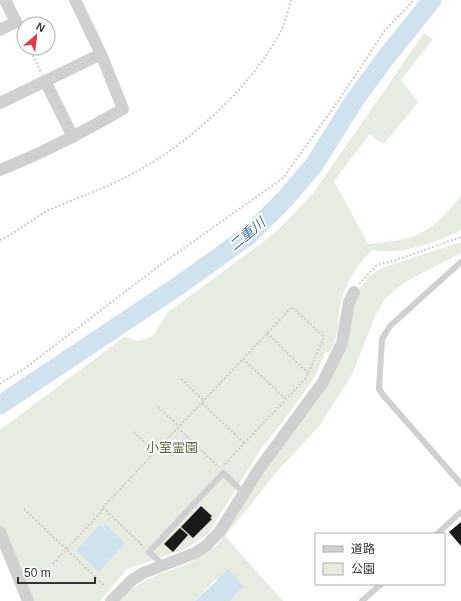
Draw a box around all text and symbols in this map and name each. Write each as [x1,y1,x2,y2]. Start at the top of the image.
north arrow [16,16,56,56]
text: N [34,20,47,34]
water label: 二重川 [226,213,270,254]
park label: 小室霊園 [146,440,198,455]
legend [315,533,445,585]
text: 道路 [351,542,375,556]
scale bar [18,559,95,585]
text: 公園 [351,562,375,576]
text: 50 m [24,566,51,580]

